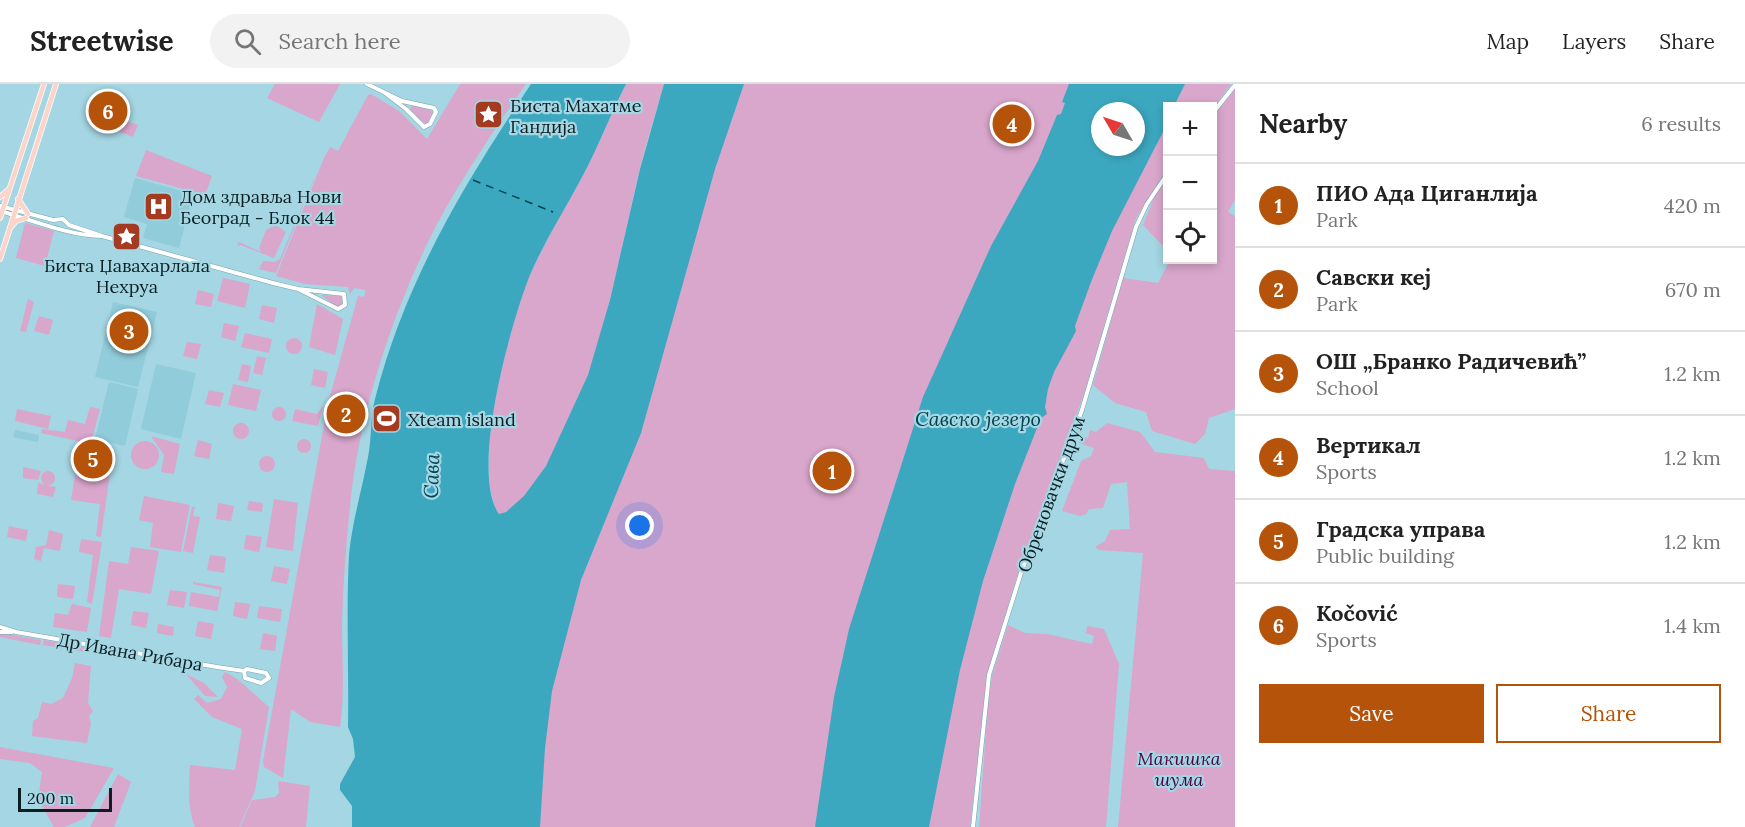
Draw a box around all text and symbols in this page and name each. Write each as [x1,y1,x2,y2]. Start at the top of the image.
search box [210,14,630,68]
text: Streetwise [30,23,174,59]
icon: search [231,25,264,58]
text: Search here [279,27,401,55]
text: Map [1486,28,1529,55]
text: Layers [1562,28,1626,55]
text: Share [1659,28,1715,55]
pin: 6 [88,88,128,134]
place label: Биста Махатме Гандија [510,94,642,138]
place icon: Биста Махатме Гандија [473,99,505,131]
pin: 4 [992,102,1032,147]
north arrow [1091,102,1145,156]
map controls [1163,102,1217,264]
button: + [1163,102,1217,156]
text: Nearby [1259,107,1347,140]
text: 6 results [1641,111,1721,136]
button: − [1163,156,1217,210]
text: ПИО Ада Циганлија [1316,179,1537,207]
place label: Дом здравља Нови Београд - Блок 44 [180,185,342,229]
hospital icon: Дом здравља Нови Београд - Блок 44 [143,190,175,222]
text: 1 [1274,193,1283,218]
text: 420 m [1664,193,1721,218]
text: Park [1316,207,1358,232]
button: locate [1163,210,1217,264]
place icon: Биста Џавахарлала Нехруа [111,220,143,252]
place label: Биста Џавахарлала Нехруа [44,254,210,298]
text: Савски кеј [1316,263,1431,291]
text: 2 [1273,277,1284,302]
text: 670 m [1665,277,1721,302]
text: Park [1316,291,1358,316]
pin: 3 [110,308,148,354]
text: ОШ „Бранко Радичевић” [1316,347,1586,375]
text: 3 [1273,361,1284,386]
text: 1.2 km [1664,361,1721,386]
text: School [1316,375,1379,400]
pin: 2 [326,392,366,436]
sports icon: Xteam island [371,403,403,435]
water label: Савско језеро [915,406,1041,431]
place label: Xteam island [408,408,516,431]
street label: Обреновачки друм [1012,413,1090,575]
text: Вертикал [1316,431,1421,459]
pin: 5 [74,436,112,482]
text: 4 [1273,445,1284,470]
text: 1.2 km [1664,445,1721,470]
pin: 1 [812,448,852,494]
water label: Сава [418,453,444,499]
text: Sports [1316,459,1377,484]
your location [625,511,654,540]
text: Градска управа [1316,515,1485,543]
text: 5 [1273,529,1284,554]
text: 1.2 km [1664,529,1721,554]
text: Public building [1316,543,1454,568]
text: Kočović [1316,599,1398,627]
text: 6 [1273,613,1284,638]
text: 1.4 km [1664,613,1721,638]
text: Sports [1316,627,1377,652]
street label: Др Ивана Рибара [56,628,204,676]
button: Save [1259,684,1484,743]
button: Share [1496,684,1721,743]
park label: Макишка шума [1137,747,1221,791]
scale bar [18,785,112,812]
text: 200 m [27,788,74,808]

